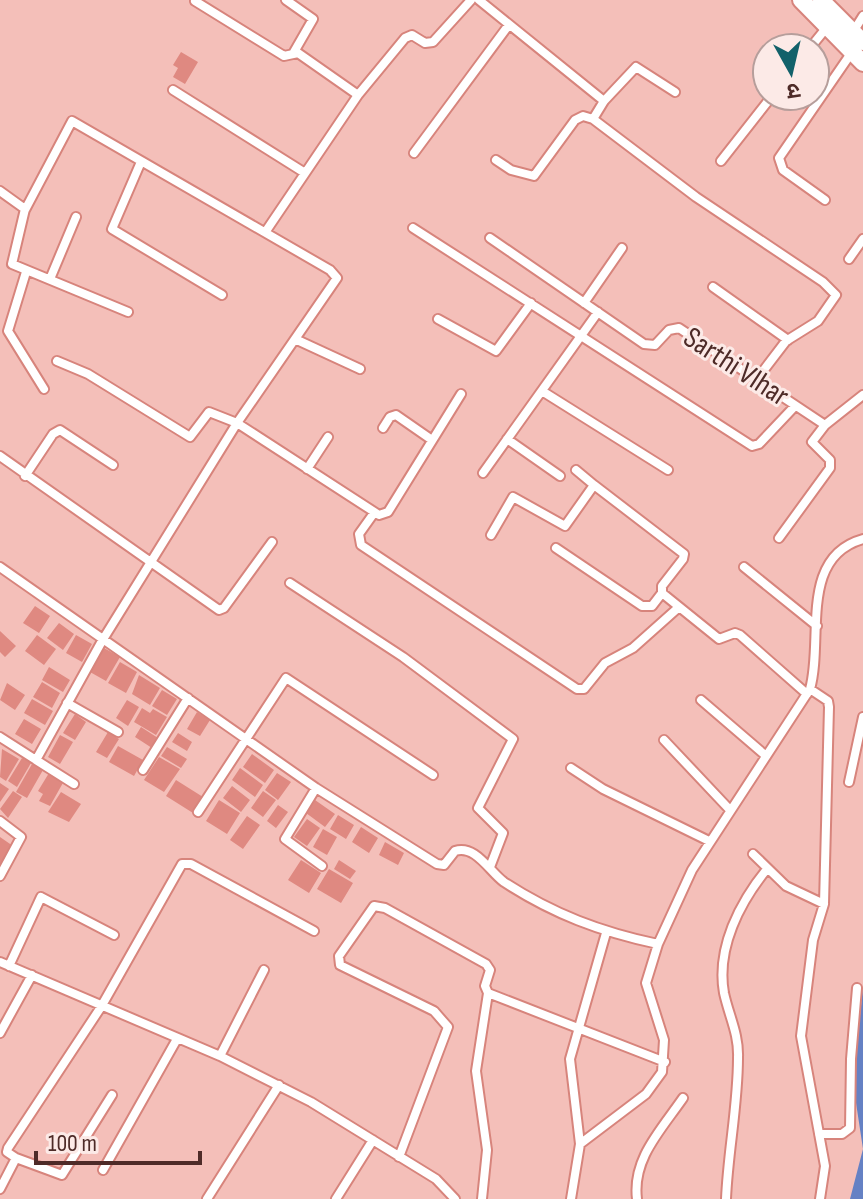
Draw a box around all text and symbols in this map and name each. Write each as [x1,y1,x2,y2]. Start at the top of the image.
north arrow [751,32,831,112]
text: उ [784,76,802,105]
street label: Sarthi VIhar [677,320,796,415]
scale bar [36,1115,200,1165]
text: 100 m [48,1129,97,1158]

